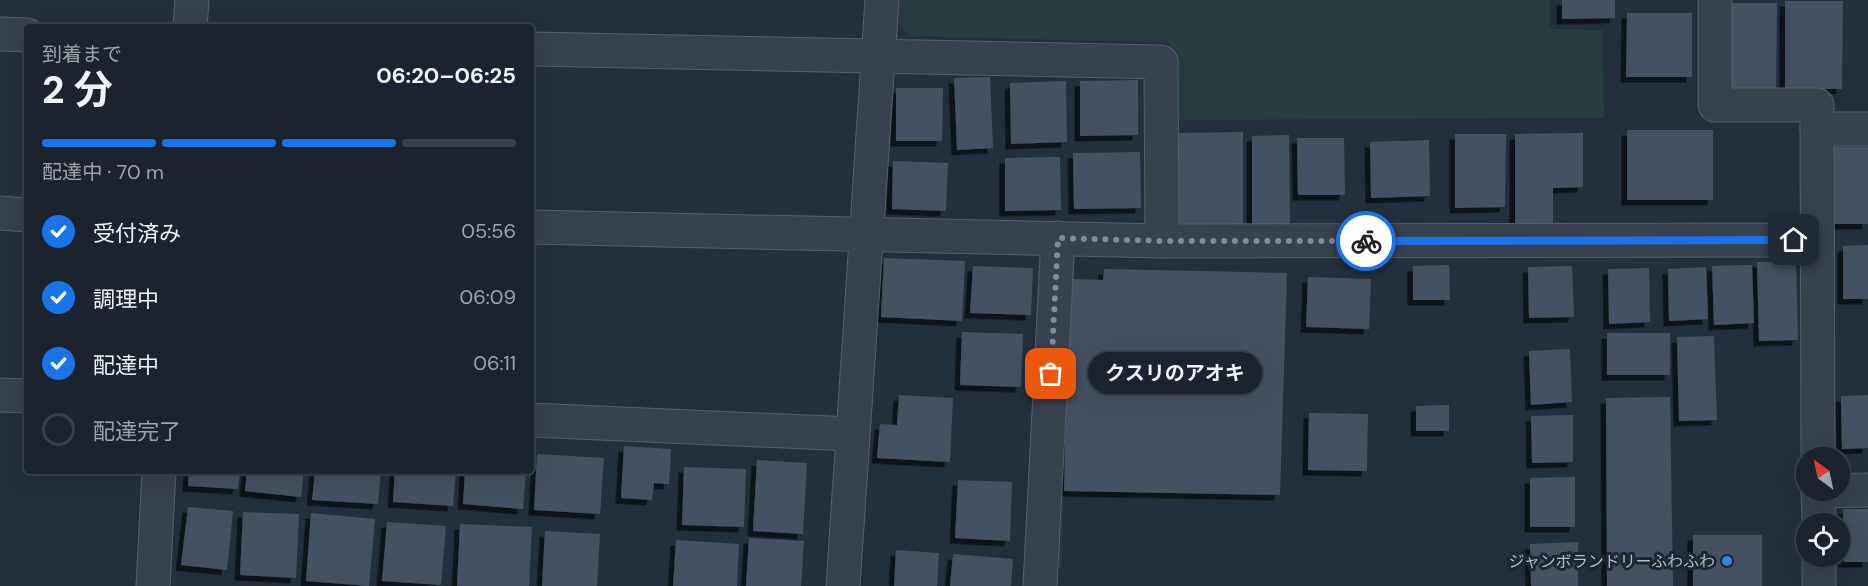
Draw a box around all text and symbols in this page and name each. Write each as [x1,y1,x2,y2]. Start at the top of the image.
text: 到着まで [42,41,122,67]
text: 06:20–06:25 [376,61,516,90]
text: 2 分 [42,64,113,115]
text: 配達中 · 70 m [42,159,164,185]
courier [1336,211,1396,271]
pin [1768,214,1819,265]
icon: check [42,215,75,248]
text: 05:56 [461,218,516,244]
text: 受付済み [93,219,181,248]
icon: home [1777,223,1810,256]
icon: bike [1350,225,1383,258]
icon: check [42,281,75,314]
text: 06:09 [459,284,516,310]
text: 調理中 [93,285,159,314]
icon: check [42,347,75,380]
pin [1025,348,1076,399]
text: 06:11 [473,350,516,376]
text: 配達中 [93,351,159,380]
callout: クスリのアオキ [1087,353,1261,395]
icon: bag [1034,357,1067,390]
text: クスリのアオキ [1105,360,1245,386]
text: 配達完了 [93,417,181,446]
north arrow [1796,447,1850,501]
map controls [1796,447,1850,567]
button: locate [1796,513,1850,567]
place label: ジャンボランドリーふわふわ [1508,551,1715,572]
marker: ジャンボランドリーふわふわ [1720,554,1734,568]

